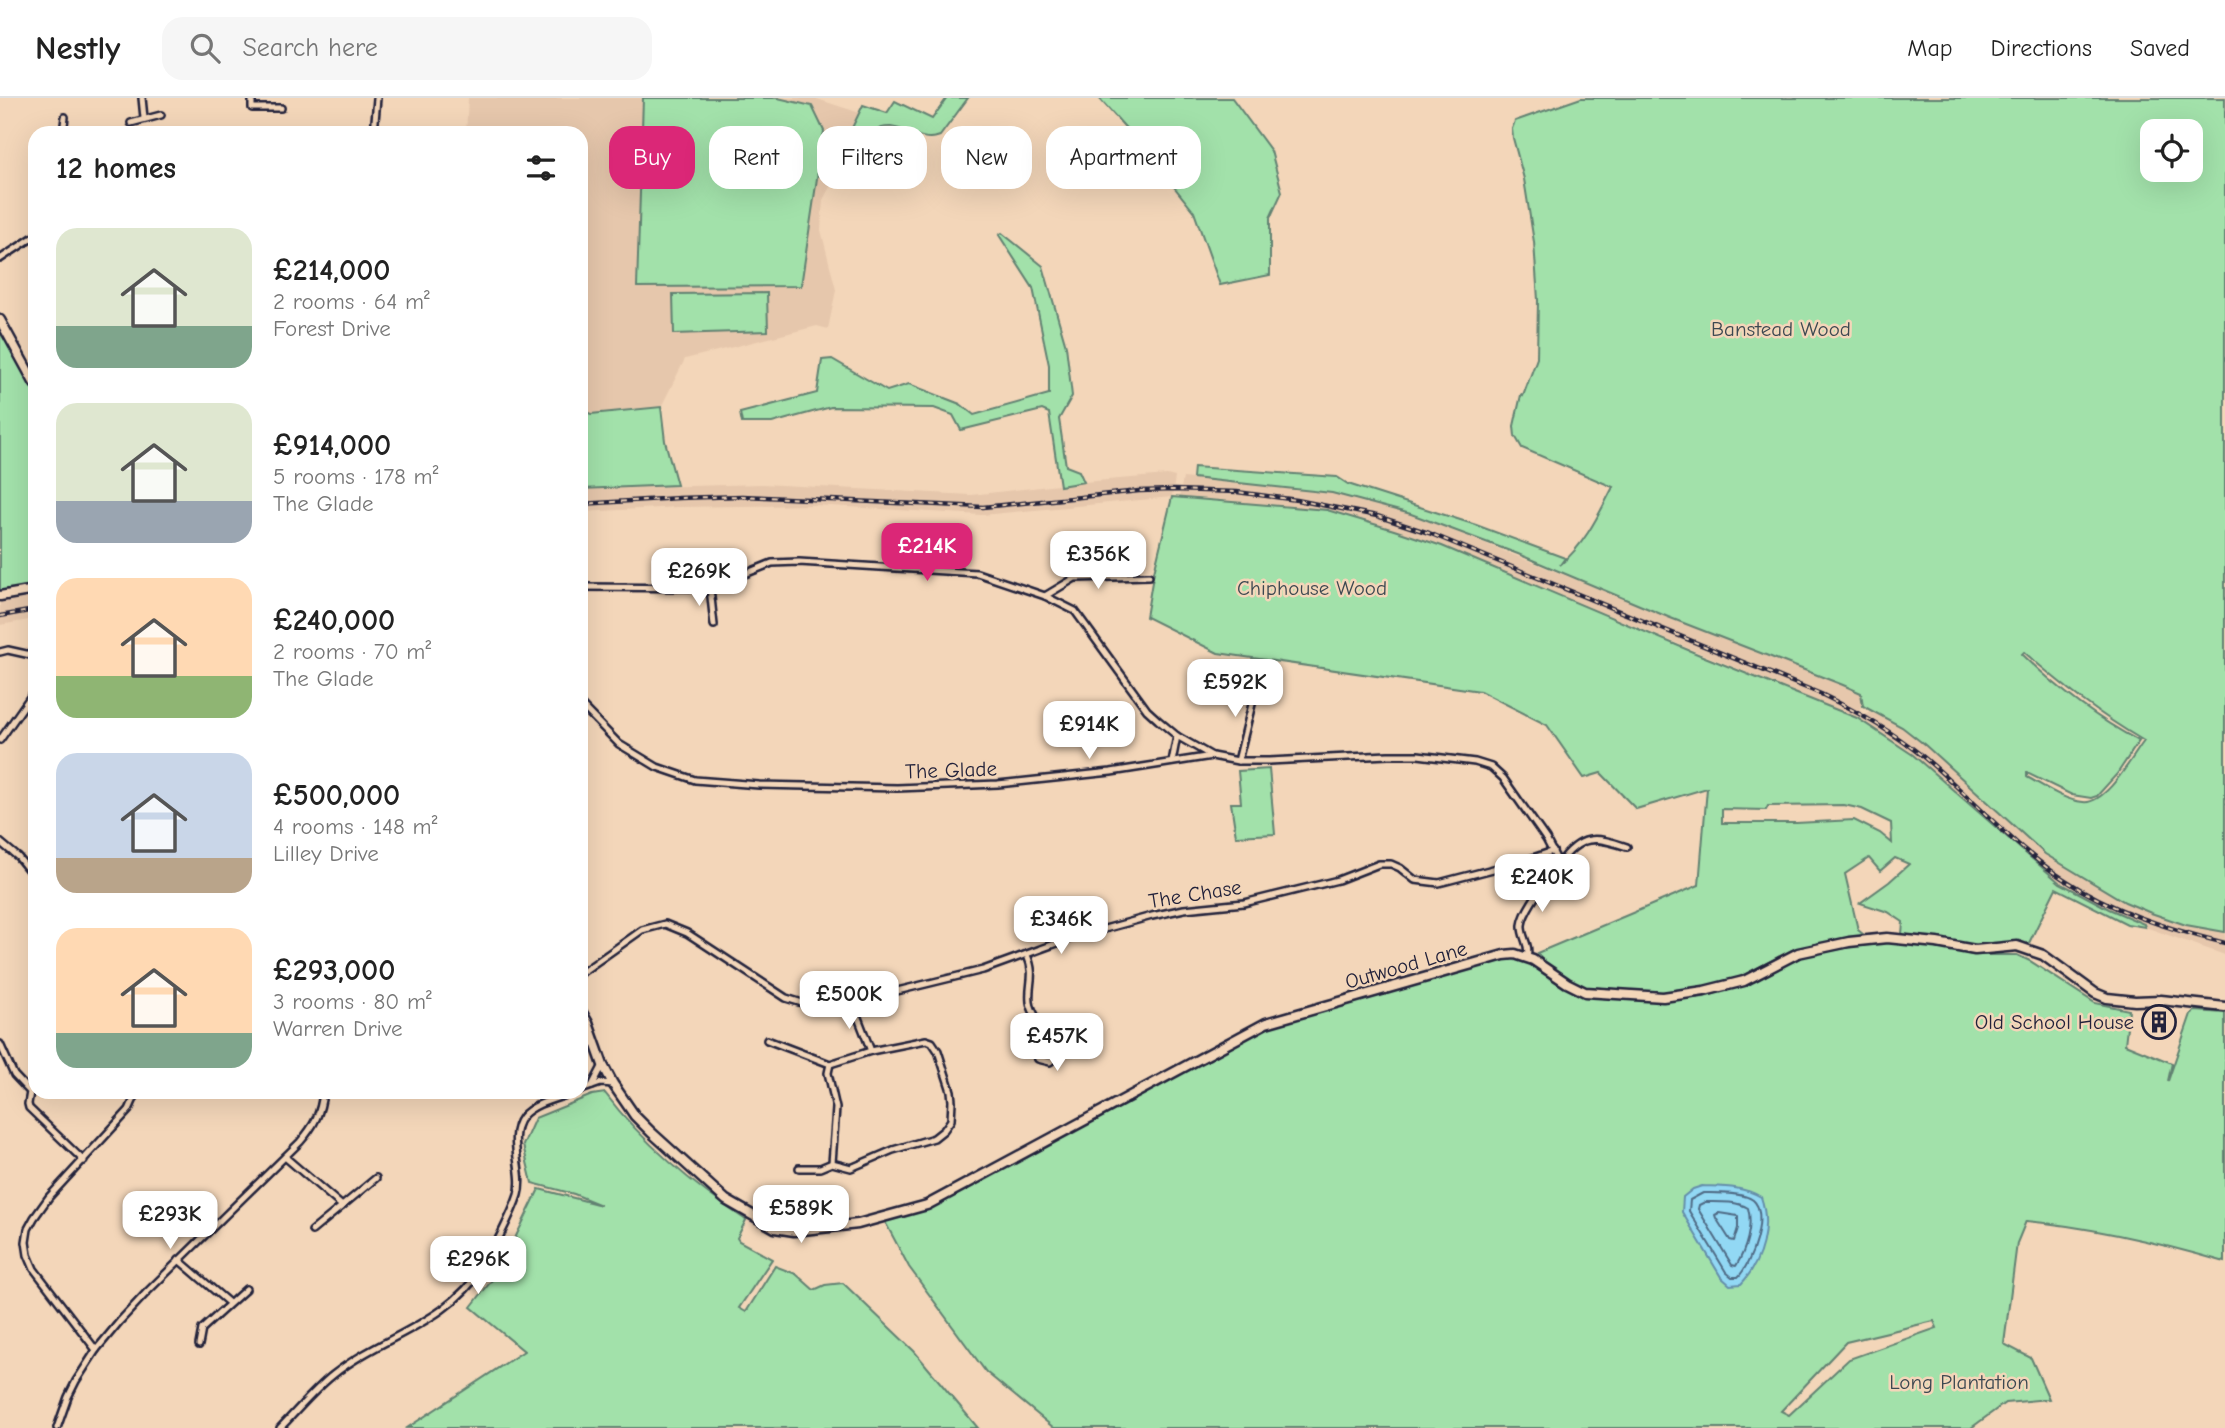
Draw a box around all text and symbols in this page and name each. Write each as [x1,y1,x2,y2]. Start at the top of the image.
search box [162,17,652,80]
text: Nestly [35,29,120,67]
icon: search [186,29,224,67]
text: Search here [242,33,378,63]
text: Map [1907,34,1953,62]
text: Directions [1991,34,2092,62]
text: Saved [2130,34,2190,62]
map controls [2140,119,2203,182]
button: locate [2140,119,2203,182]
chip: Buy [609,126,695,189]
chip: Rent [709,126,803,189]
chip: Filters [817,126,927,189]
chip: New [941,126,1032,189]
chip: Apartment [1046,126,1201,189]
icon: filters [522,149,560,187]
text: 12 homes [56,151,176,186]
text: £214,000 [273,253,390,288]
icon: home [112,256,196,340]
text: 2 rooms · 64 m² [273,288,430,315]
text: Forest Drive [273,315,391,342]
park label: Banstead Wood [1711,317,1851,341]
text: £914,000 [273,428,391,463]
icon: home [112,431,196,515]
text: 5 rooms · 178 m² [273,463,438,490]
text: The Glade [273,490,374,517]
pin: £214K [878,524,976,583]
text: £214K [897,532,957,559]
pin: £356K [1049,532,1147,591]
text: £356K [1066,540,1130,567]
pin: £269K [650,548,748,608]
text: £269K [667,557,731,584]
park label: Chiphouse Wood [1237,576,1387,600]
text: £240,000 [273,603,395,638]
icon: home [112,606,196,690]
text: 2 rooms · 70 m² [273,638,431,665]
pin: £592K [1186,660,1284,719]
text: The Glade [273,665,374,692]
text: £592K [1203,668,1267,695]
pin: £914K [1040,702,1138,761]
text: £914K [1059,710,1119,737]
street label: The Glade [905,756,997,784]
text: £500,000 [273,778,400,813]
icon: home [112,781,196,865]
text: 4 rooms · 148 m² [273,813,437,840]
text: Lilley Drive [273,840,379,867]
pin: £240K [1493,854,1591,914]
text: £240K [1511,863,1573,890]
street label: The Chase [1147,875,1243,913]
pin: £346K [1012,896,1110,956]
text: £346K [1030,905,1092,932]
street label: Outwood Lane [1342,936,1470,994]
text: £293,000 [273,953,395,988]
icon: home [112,956,196,1040]
pin: £500K [800,972,898,1031]
text: £500K [816,980,882,1007]
text: 3 rooms · 80 m² [273,988,432,1015]
building icon: Old School House [2140,1003,2178,1041]
place label: Old School House [1975,1010,2134,1034]
pin: £457K [1008,1014,1106,1073]
text: Warren Drive [273,1015,403,1042]
text: £457K [1026,1022,1088,1049]
pin: £589K [752,1186,850,1245]
pin: £293K [121,1192,219,1251]
text: £589K [769,1194,833,1221]
text: £293K [139,1200,201,1227]
pin: £296K [429,1236,527,1296]
text: £296K [446,1245,510,1272]
park label: Long Plantation [1889,1370,2029,1394]

